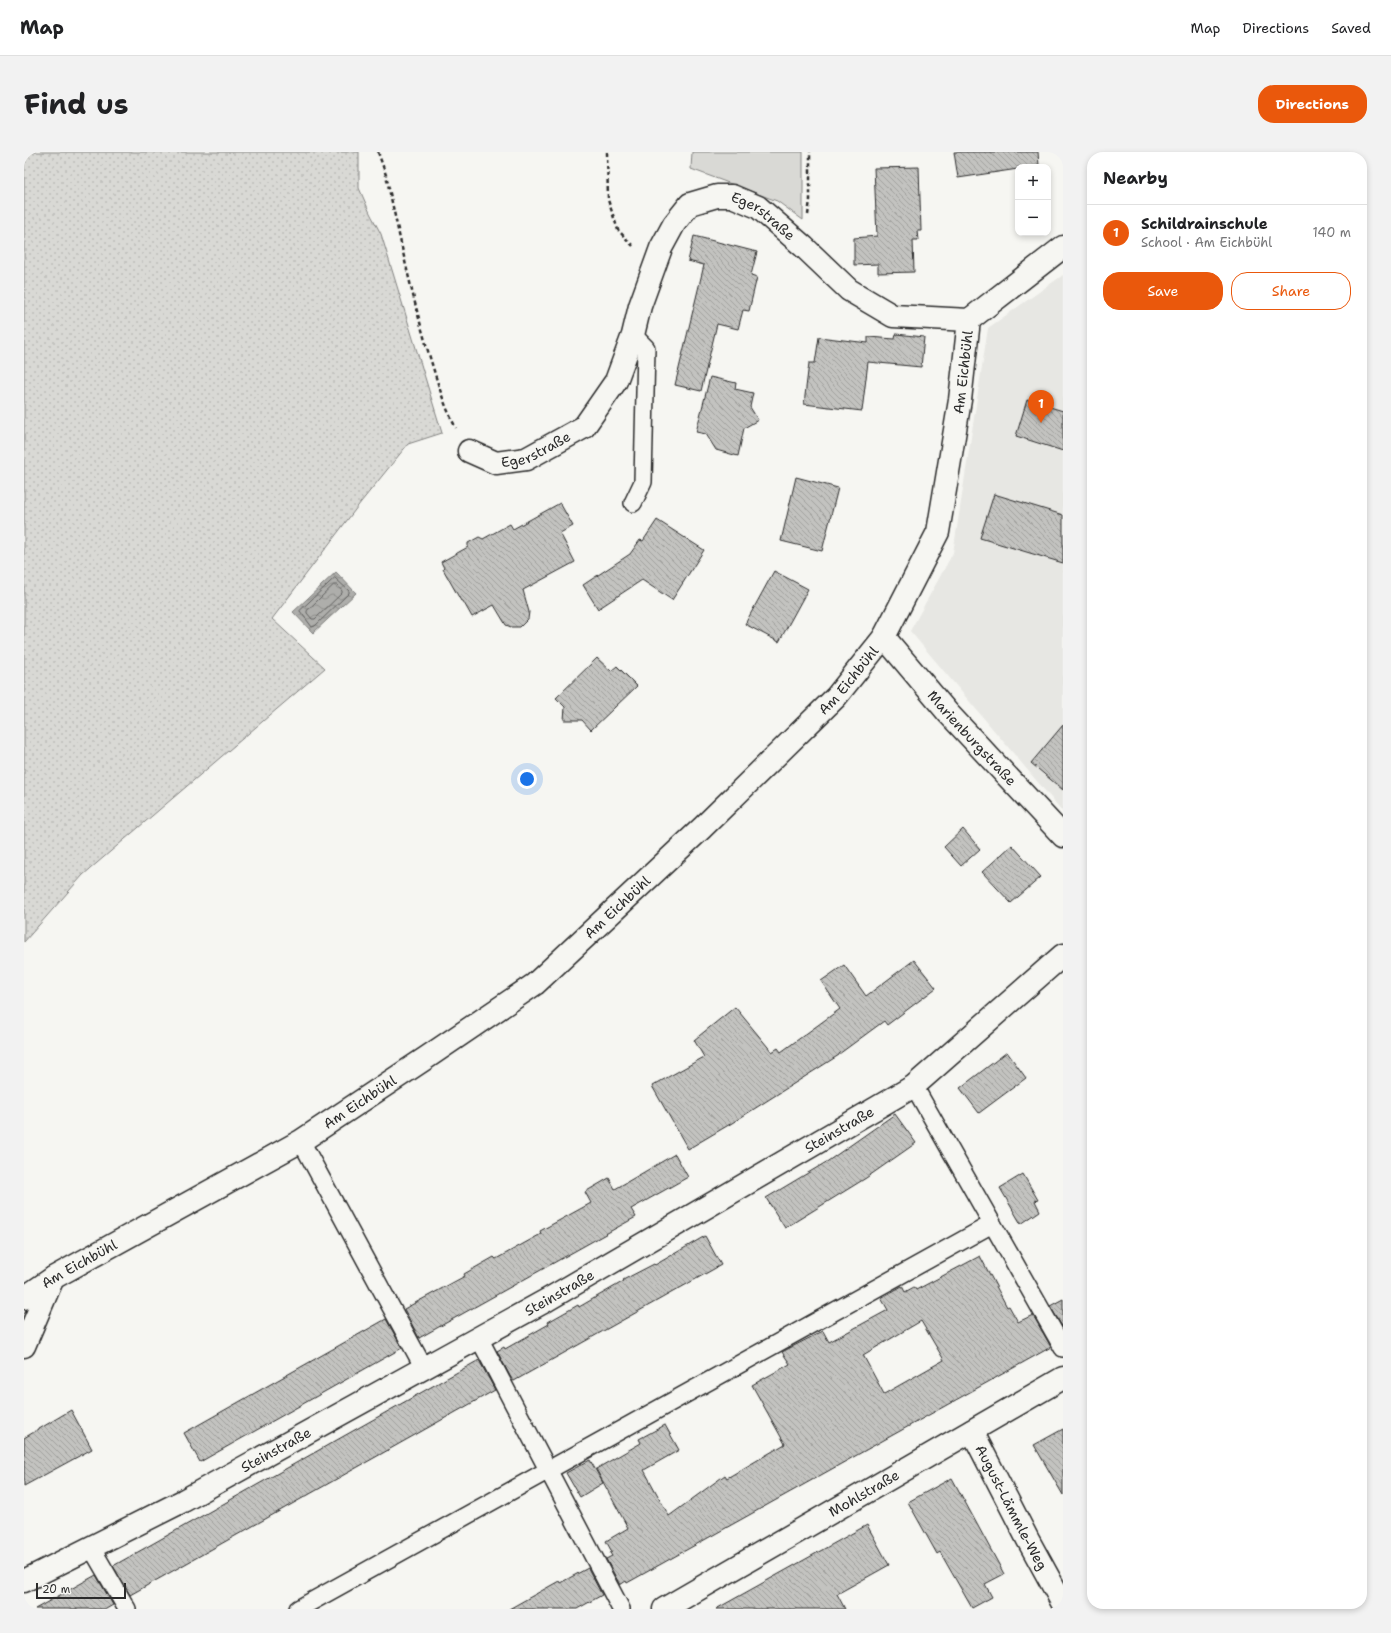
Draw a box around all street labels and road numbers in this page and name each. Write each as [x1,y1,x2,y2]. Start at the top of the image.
street label: Egerstraße [728,188,799,244]
street label: Am Eichbühl [949,329,977,415]
street label: Egerstraße [500,427,574,471]
street label: Am Eichbühl [815,642,883,718]
street label: Marienburgstraße [924,687,1020,789]
street label: Am Eichbühl [581,871,655,942]
street label: Am Eichbühl [320,1071,400,1133]
street label: Steinstraße [801,1102,877,1157]
street label: Am Eichbühl [38,1235,121,1292]
street label: Steinstraße [521,1266,597,1320]
street label: Steinstraße [238,1423,314,1476]
street label: August-Lämmle-Weg [972,1442,1052,1573]
street label: Mohlstraße [825,1466,903,1521]

